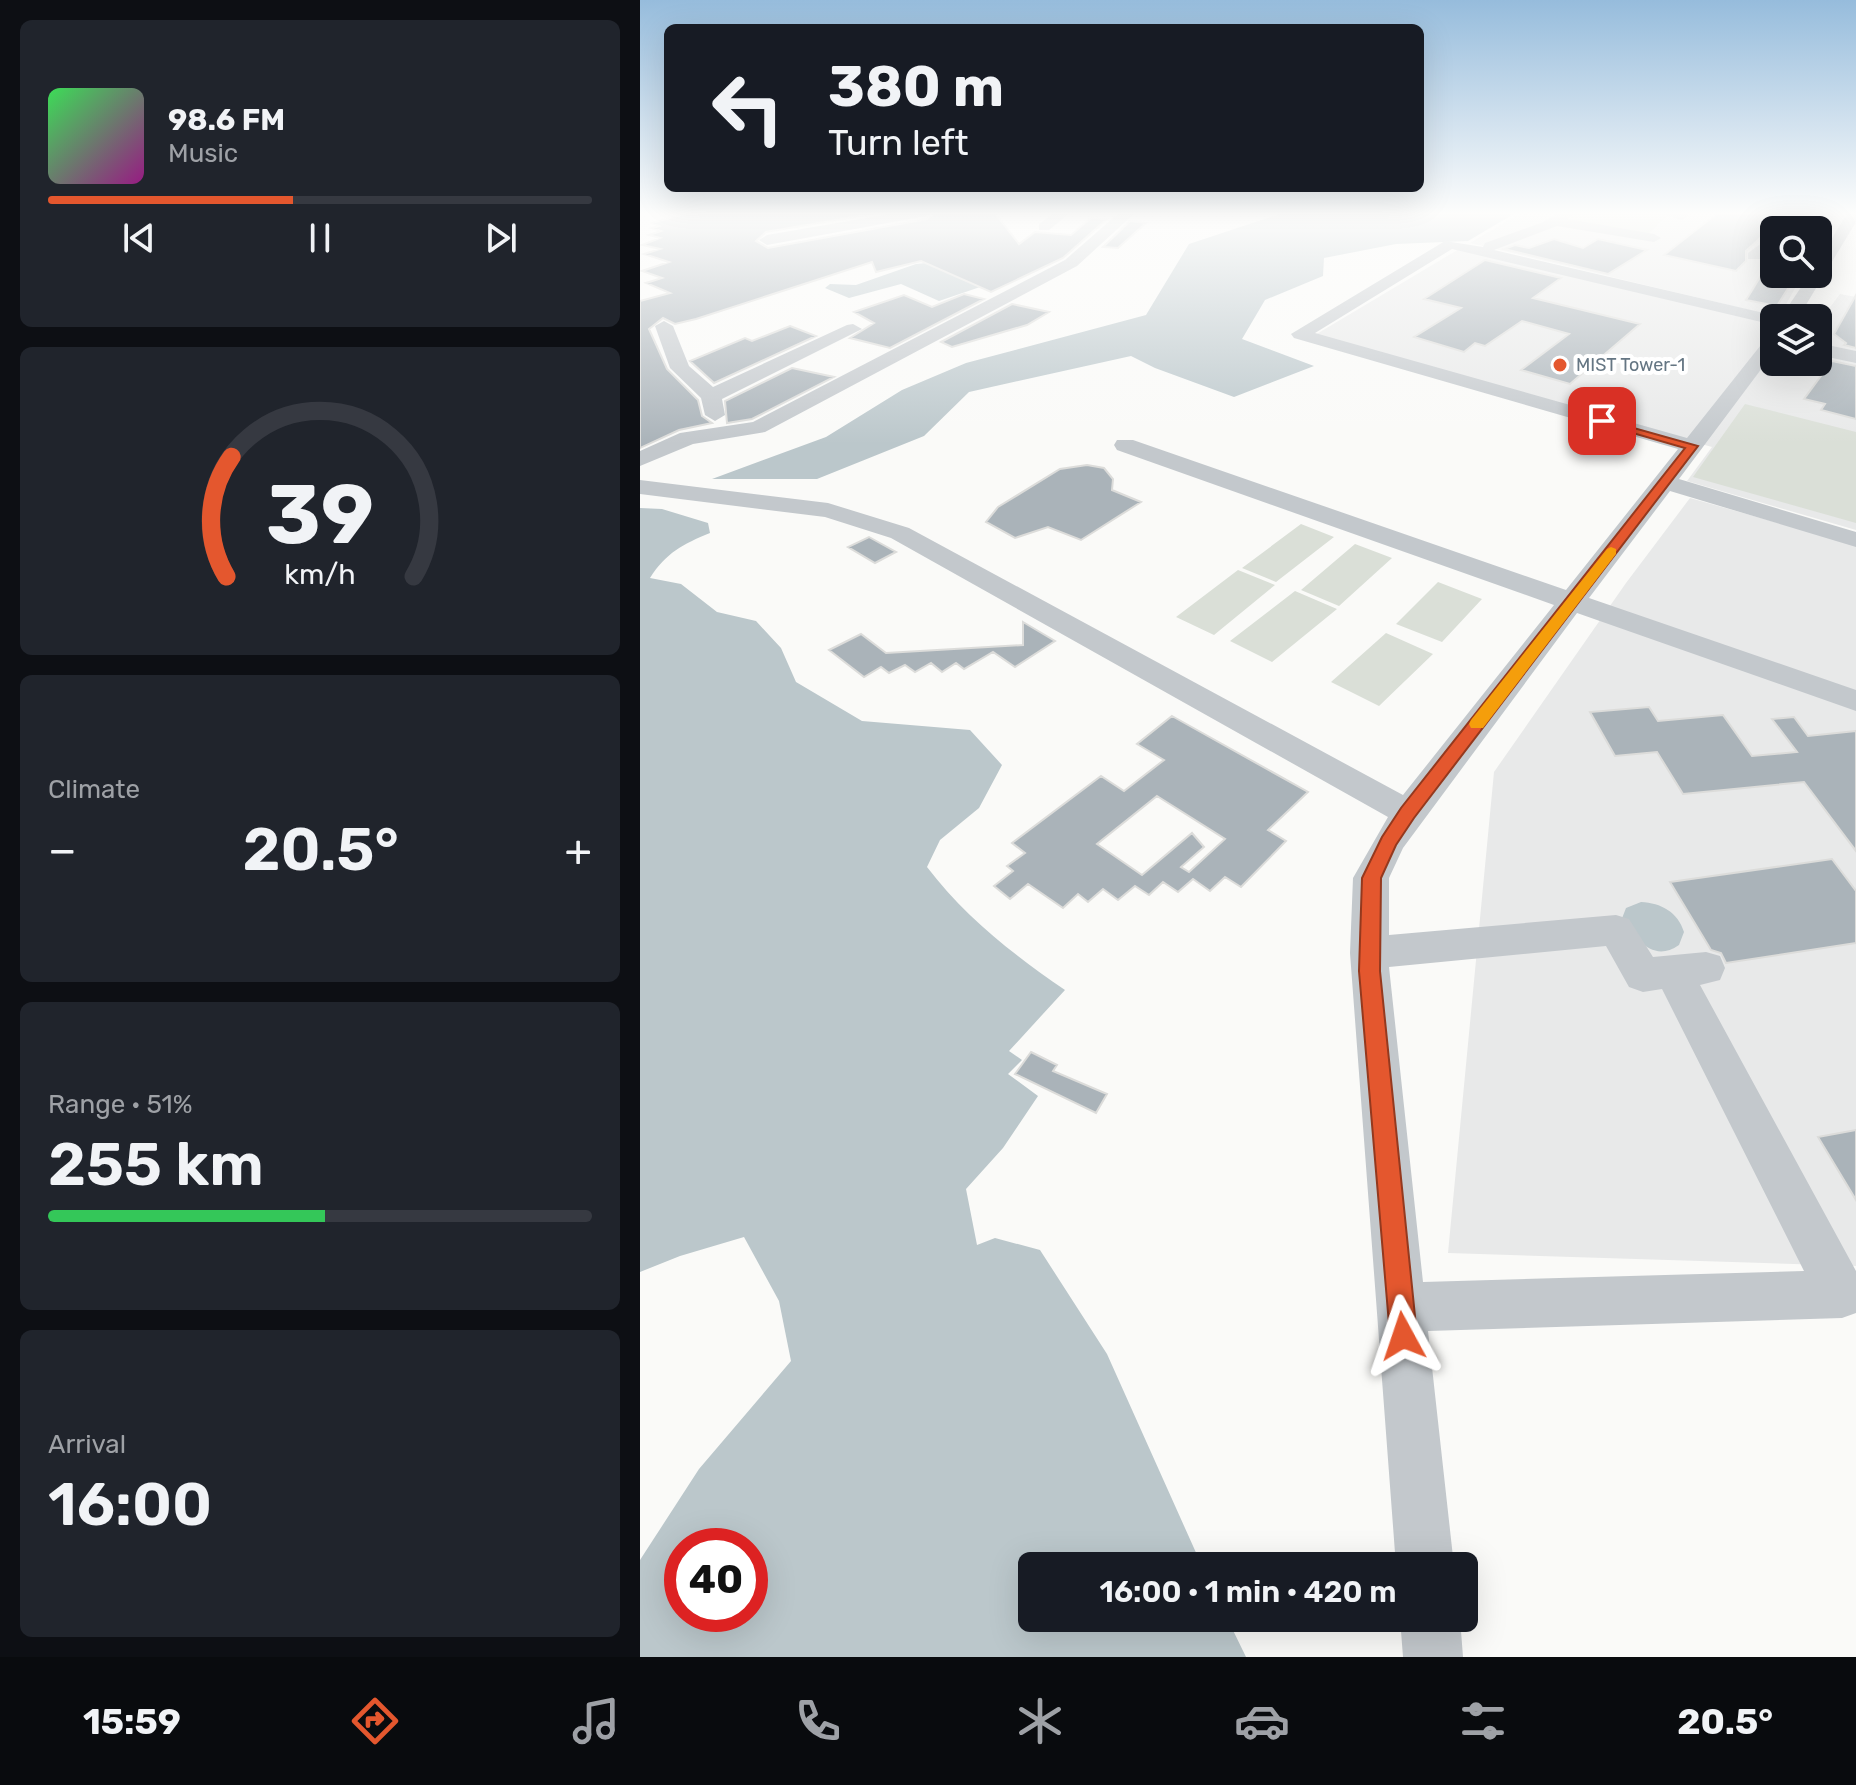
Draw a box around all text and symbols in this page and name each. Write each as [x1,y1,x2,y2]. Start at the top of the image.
text: 380 m [828,54,1004,120]
icon: left [696,56,800,160]
text: 98.6 FM [168,102,285,138]
text: Turn left [828,121,969,164]
text: Music [168,138,238,169]
icon: previous [117,216,161,260]
icon: pause [298,216,342,260]
icon: next [479,216,523,260]
map controls [1760,216,1832,376]
button: search [1760,216,1832,288]
button: layers [1760,304,1832,376]
place label: MIST Tower-1 [1576,354,1685,376]
marker: MIST Tower-1 [1551,356,1569,374]
pin [1568,387,1636,455]
icon: arrive [1580,399,1624,443]
text: 39 [266,465,374,564]
text: km/h [284,557,356,591]
text: Climate [48,774,140,805]
text: 20.5° [242,814,399,885]
text: − [48,824,77,876]
text: + [565,824,592,876]
text: Range · 51% [48,1089,193,1120]
text: 255 km [48,1129,264,1200]
position arrow [1361,1294,1445,1378]
text: Arrival [48,1429,126,1460]
text: 16:00 [48,1469,212,1540]
speed limit sign: 40 [664,1528,768,1632]
text: 16:00 · 1 min · 420 m [1100,1574,1396,1610]
icon: directions [347,1693,403,1749]
icon: music [568,1693,624,1749]
icon: phone [790,1693,846,1749]
icon: climate [1012,1693,1068,1749]
icon: car [1234,1693,1290,1749]
icon: filters [1455,1693,1511,1749]
text: 15:59 [83,1700,181,1743]
text: 20.5° [1677,1700,1773,1743]

